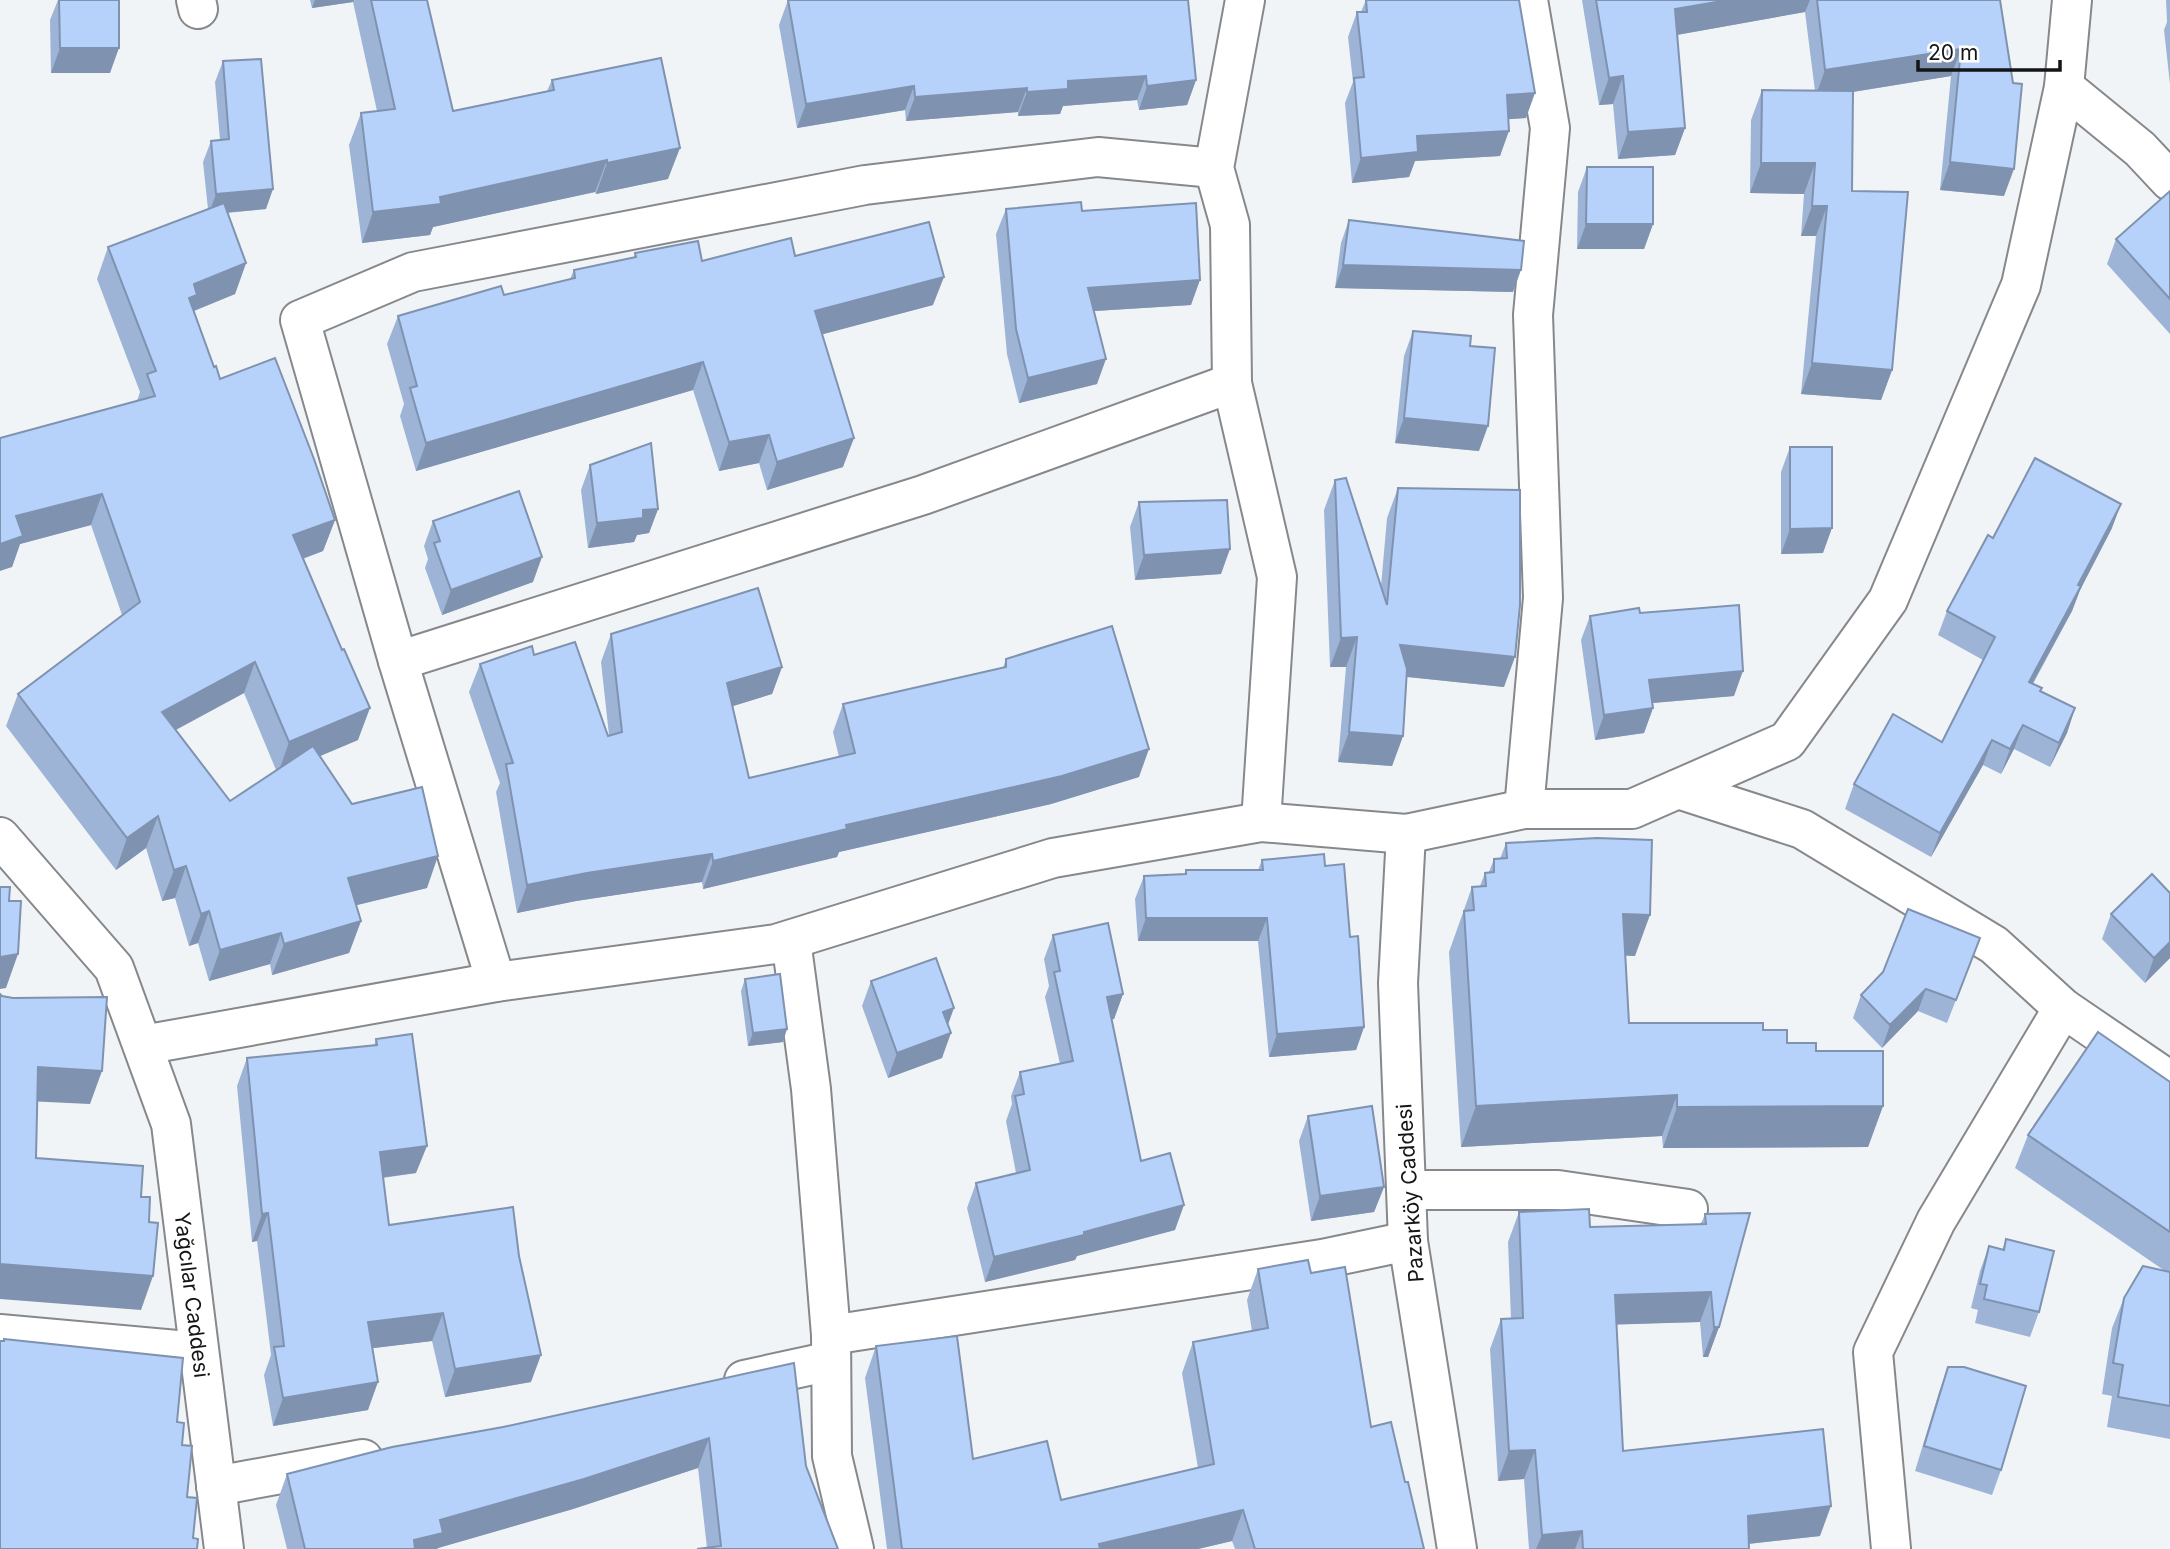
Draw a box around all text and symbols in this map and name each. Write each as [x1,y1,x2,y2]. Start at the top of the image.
scale bar [1918,28,2060,72]
text: 20 m [1928,40,1978,65]
street label: Pazarköy Caddesi [1391,1103,1429,1283]
street label: Yağcılar Caddesi [169,1211,215,1379]

